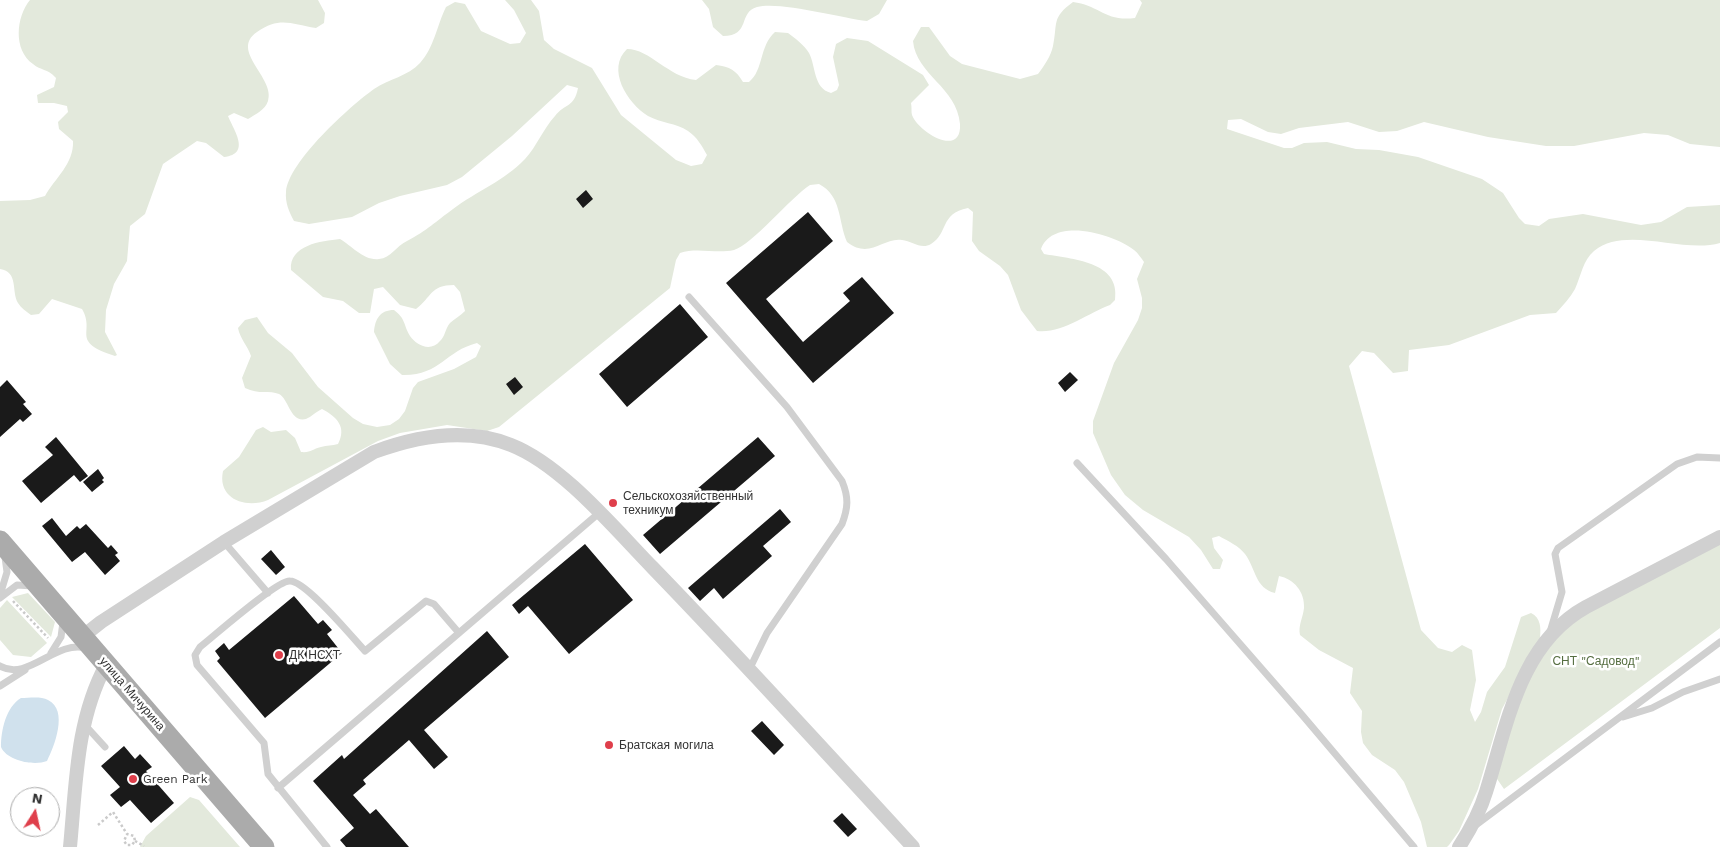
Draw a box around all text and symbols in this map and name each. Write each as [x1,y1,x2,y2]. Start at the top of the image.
place label: Сельскохозяйственный техникум [623,489,753,517]
marker: Сельскохозяйственный техникум [607,497,619,509]
place label: ДК НСХТ [289,648,340,662]
marker: ДК НСХТ [273,649,285,661]
street label: улица Мичурина [96,654,168,734]
park label: СНТ "Садовод" [1552,654,1640,668]
place label: Братская могила [619,738,714,752]
marker: Братская могила [603,739,615,751]
place label: Green Park [143,772,208,786]
marker: Green Park [127,773,139,785]
north arrow [10,787,60,837]
text: N [31,789,44,807]

